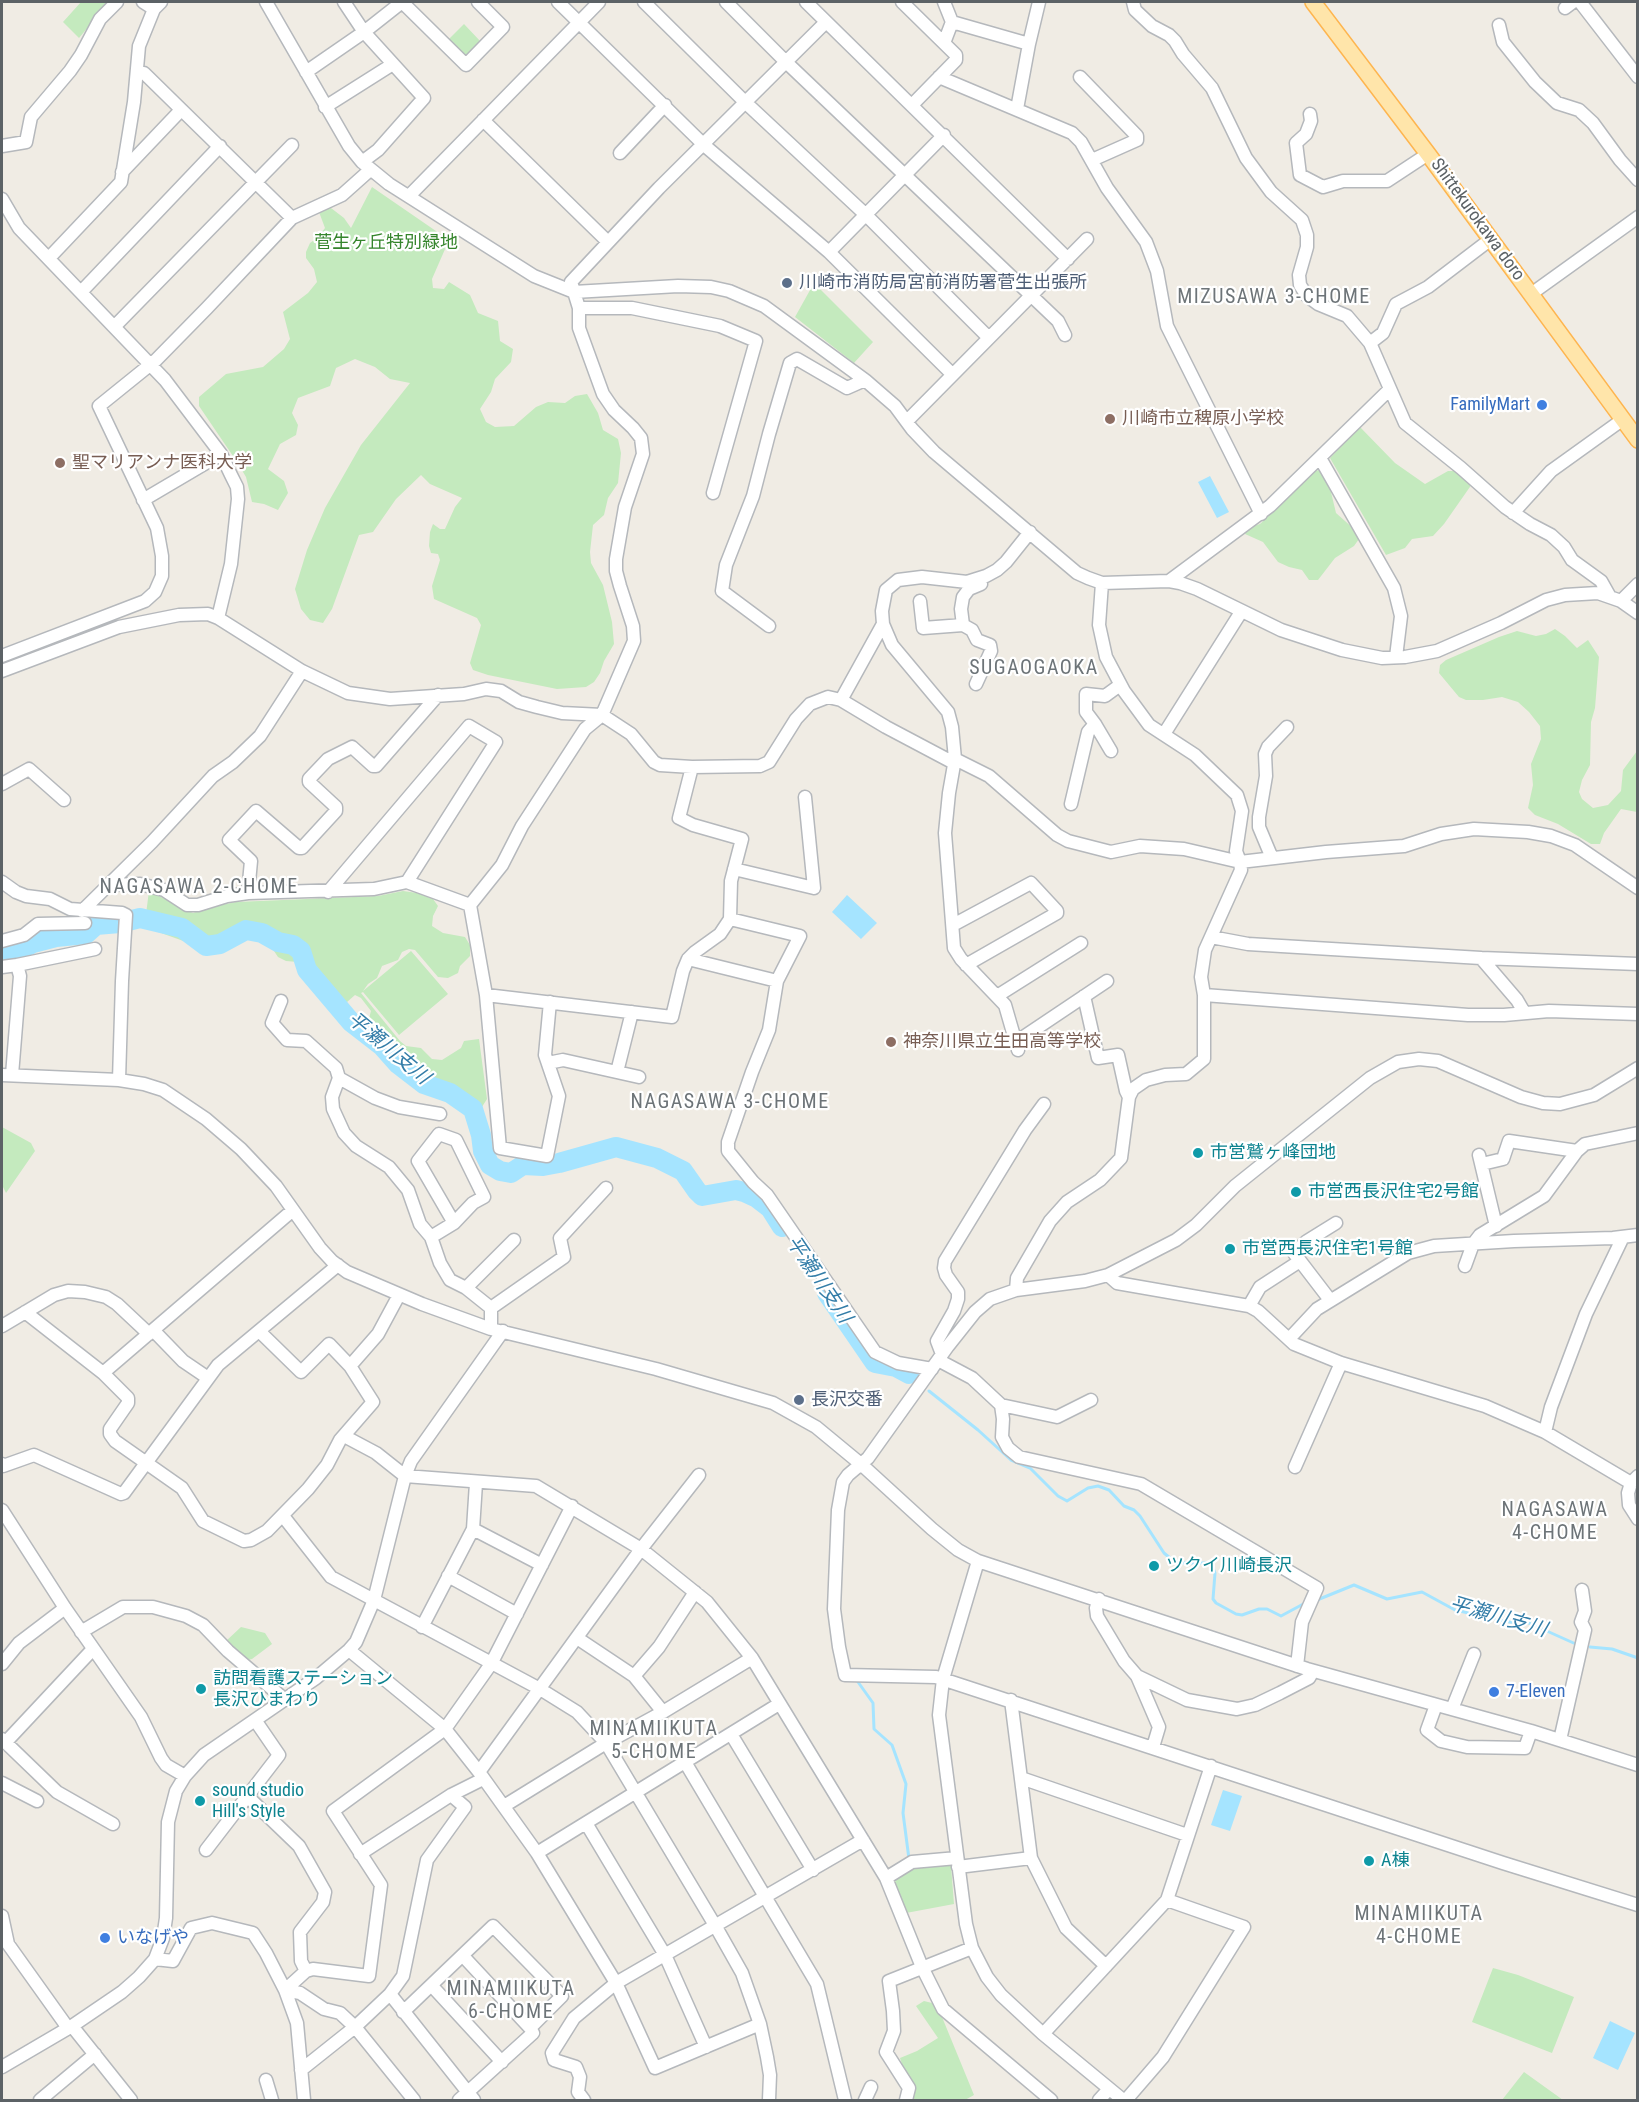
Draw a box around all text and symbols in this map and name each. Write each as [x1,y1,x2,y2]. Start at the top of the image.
street label: Shittekurokawa doro [1425,155,1529,285]
park label: 菅生ヶ丘特別緑地 [314,232,458,254]
place label: 川崎市消防局宮前消防署菅生出張所 [799,272,1087,294]
marker: 川崎市消防局宮前消防署菅生出張所 [780,276,794,290]
district label: MIZUSAWA 3-CHOME [1177,286,1371,310]
place label: FamilyMart [1450,394,1530,416]
marker: FamilyMart [1535,398,1549,412]
place label: 川崎市立稗原小学校 [1122,408,1284,430]
marker: 川崎市立稗原小学校 [1103,412,1117,426]
place label: 聖マリアンナ医科大学 [72,452,252,474]
marker: 聖マリアンナ医科大学 [53,456,67,470]
district label: SUGAOGAOKA [969,657,1099,681]
district label: NAGASAWA 2-CHOME [99,876,299,900]
water label: 平瀬川支川 [342,1008,434,1090]
place label: 神奈川県立生田高等学校 [903,1031,1101,1053]
marker: 神奈川県立生田高等学校 [884,1035,898,1049]
district label: NAGASAWA 3-CHOME [630,1091,830,1115]
place label: 市営鷲ヶ峰団地 [1210,1142,1336,1164]
marker: 市営鷲ヶ峰団地 [1191,1146,1205,1160]
place label: 市営西長沢住宅2号館 [1308,1181,1479,1203]
marker: 市営西長沢住宅2号館 [1289,1185,1303,1199]
water label: 平瀬川支川 [780,1232,856,1328]
place label: 市営西長沢住宅1号館 [1242,1238,1413,1260]
marker: 市営西長沢住宅1号館 [1223,1242,1237,1256]
place label: 長沢交番 [811,1389,883,1411]
marker: 長沢交番 [792,1393,806,1407]
district label: NAGASAWA 4-CHOME [1502,1499,1608,1546]
place label: ツクイ川崎長沢 [1166,1555,1292,1577]
marker: ツクイ川崎長沢 [1147,1559,1161,1573]
water label: 平瀬川支川 [1447,1593,1549,1643]
place label: 訪問看護ステーション 長沢ひまわり [213,1668,393,1710]
place label: 7-Eleven [1506,1681,1565,1703]
marker: 訪問看護ステーション 長沢ひまわり [194,1682,208,1696]
marker: 7-Eleven [1487,1685,1501,1699]
district label: MINAMIIKUTA 5-CHOME [589,1718,719,1765]
place label: sound studio Hill's Style [212,1780,304,1822]
marker: sound studio Hill's Style [193,1794,207,1808]
place label: A棟 [1381,1850,1409,1872]
marker: A棟 [1362,1854,1376,1868]
district label: MINAMIIKUTA 4-CHOME [1354,1903,1484,1950]
place label: いなげや [117,1927,189,1949]
marker: いなげや [98,1931,112,1945]
district label: MINAMIIKUTA 6-CHOME [446,1978,576,2025]

